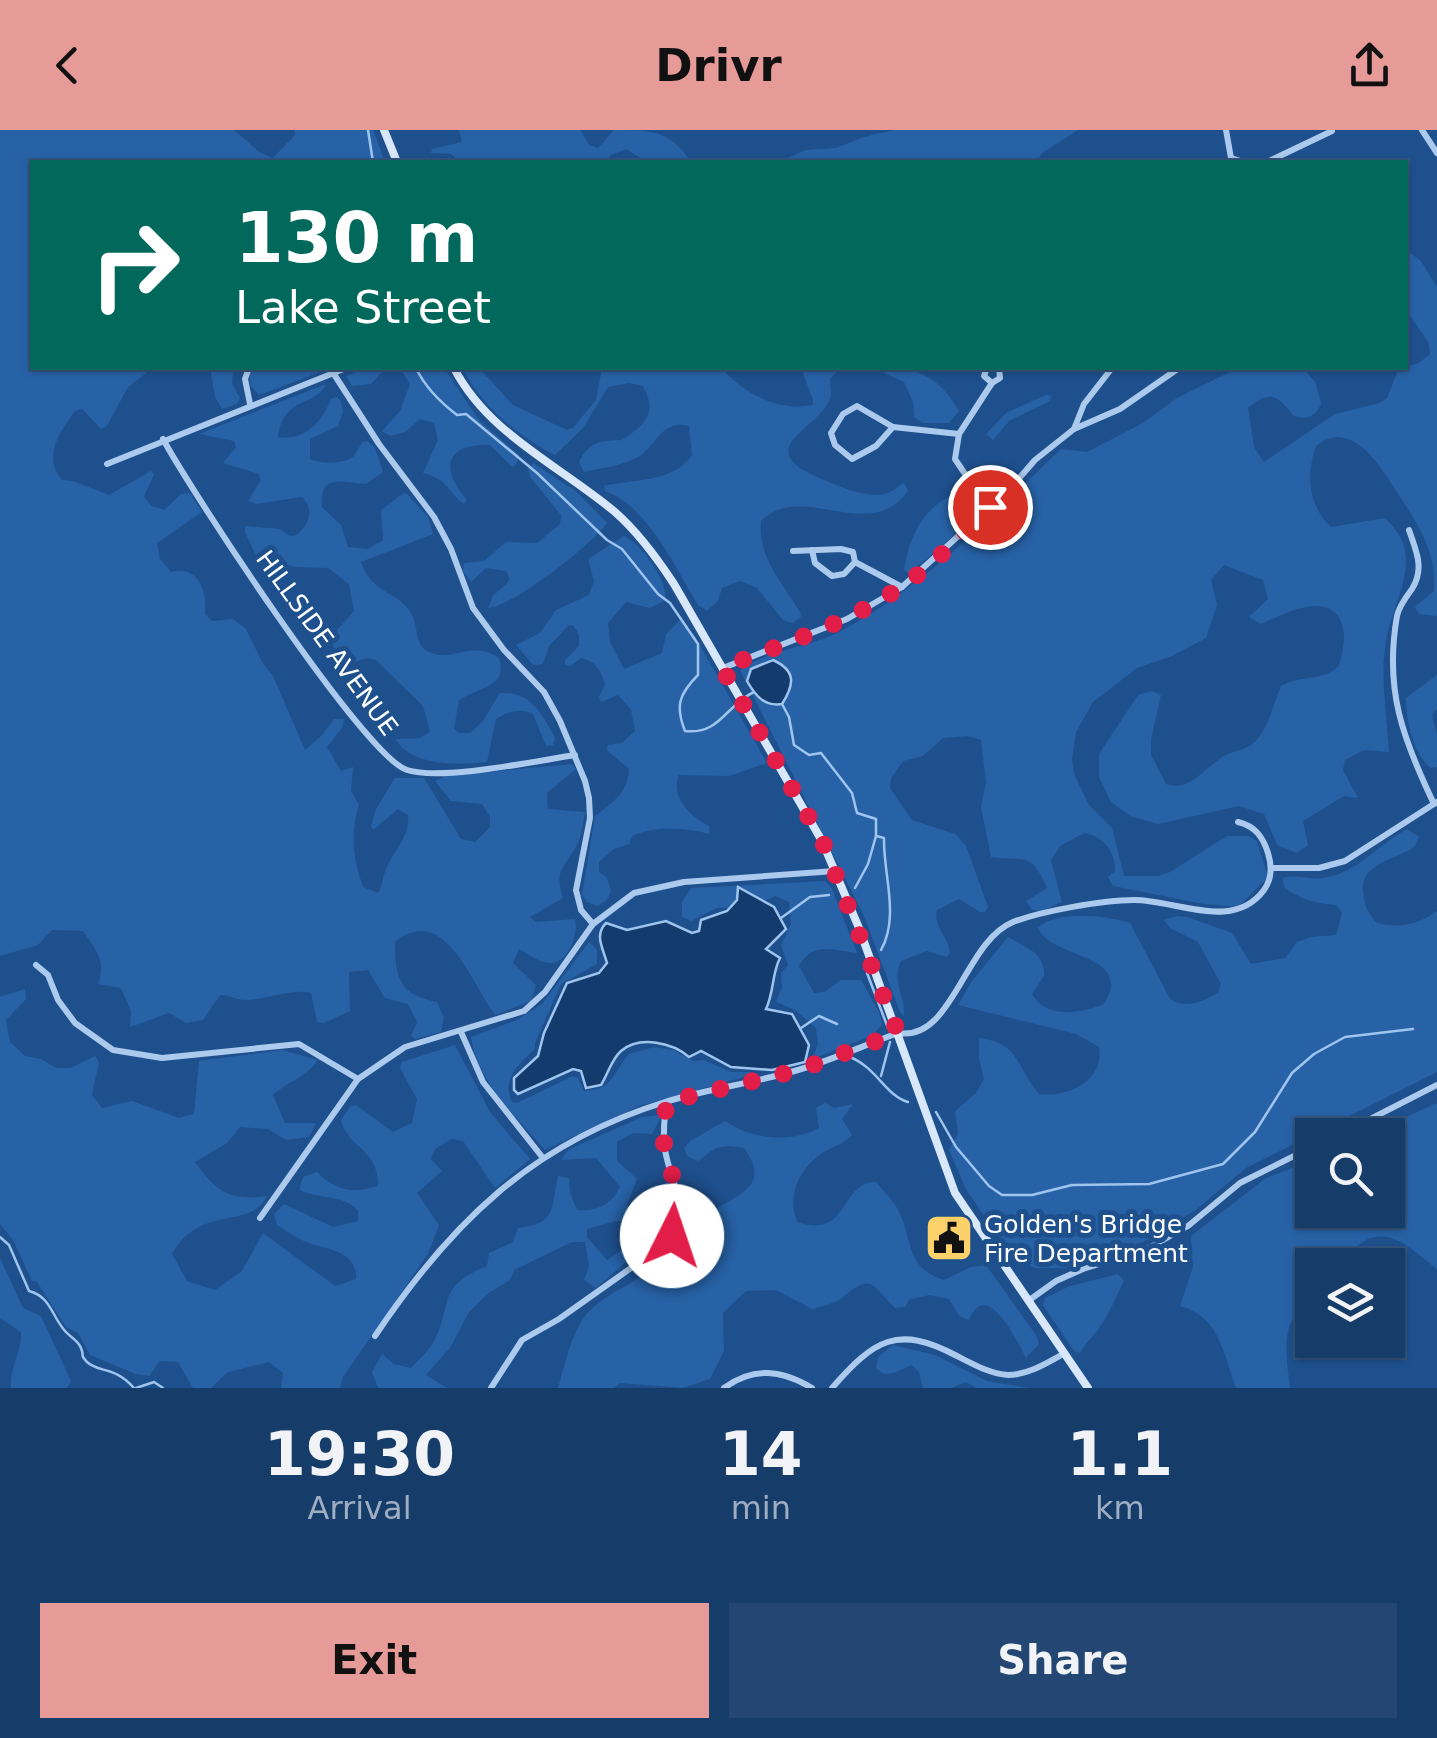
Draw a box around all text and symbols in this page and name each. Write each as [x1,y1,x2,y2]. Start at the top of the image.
icon: back [40,38,95,93]
icon: share [1342,38,1397,93]
text: Drivr [655,39,782,92]
text: 130 m [235,197,478,279]
icon: right [70,200,200,330]
text: Lake Street [235,281,491,334]
pin [948,465,1033,550]
icon: arrive [963,480,1018,535]
street label: HILLSIDE AVENUE [250,545,404,741]
map controls [1295,1118,1405,1358]
button: search [1295,1118,1405,1228]
position arrow [620,1184,724,1288]
place label: Golden's Bridge Fire Department [984,1210,1188,1268]
public building icon: Golden's Bridge Fire Department [923,1212,975,1264]
button: layers [1295,1248,1405,1358]
text: 19:30 [264,1419,455,1489]
text: 14 [719,1419,803,1489]
text: 1.1 [1067,1419,1173,1489]
text: Arrival [308,1489,412,1527]
text: min [731,1489,791,1527]
text: km [1095,1489,1145,1527]
button: Exit [40,1603,709,1718]
button: Share [729,1603,1397,1718]

